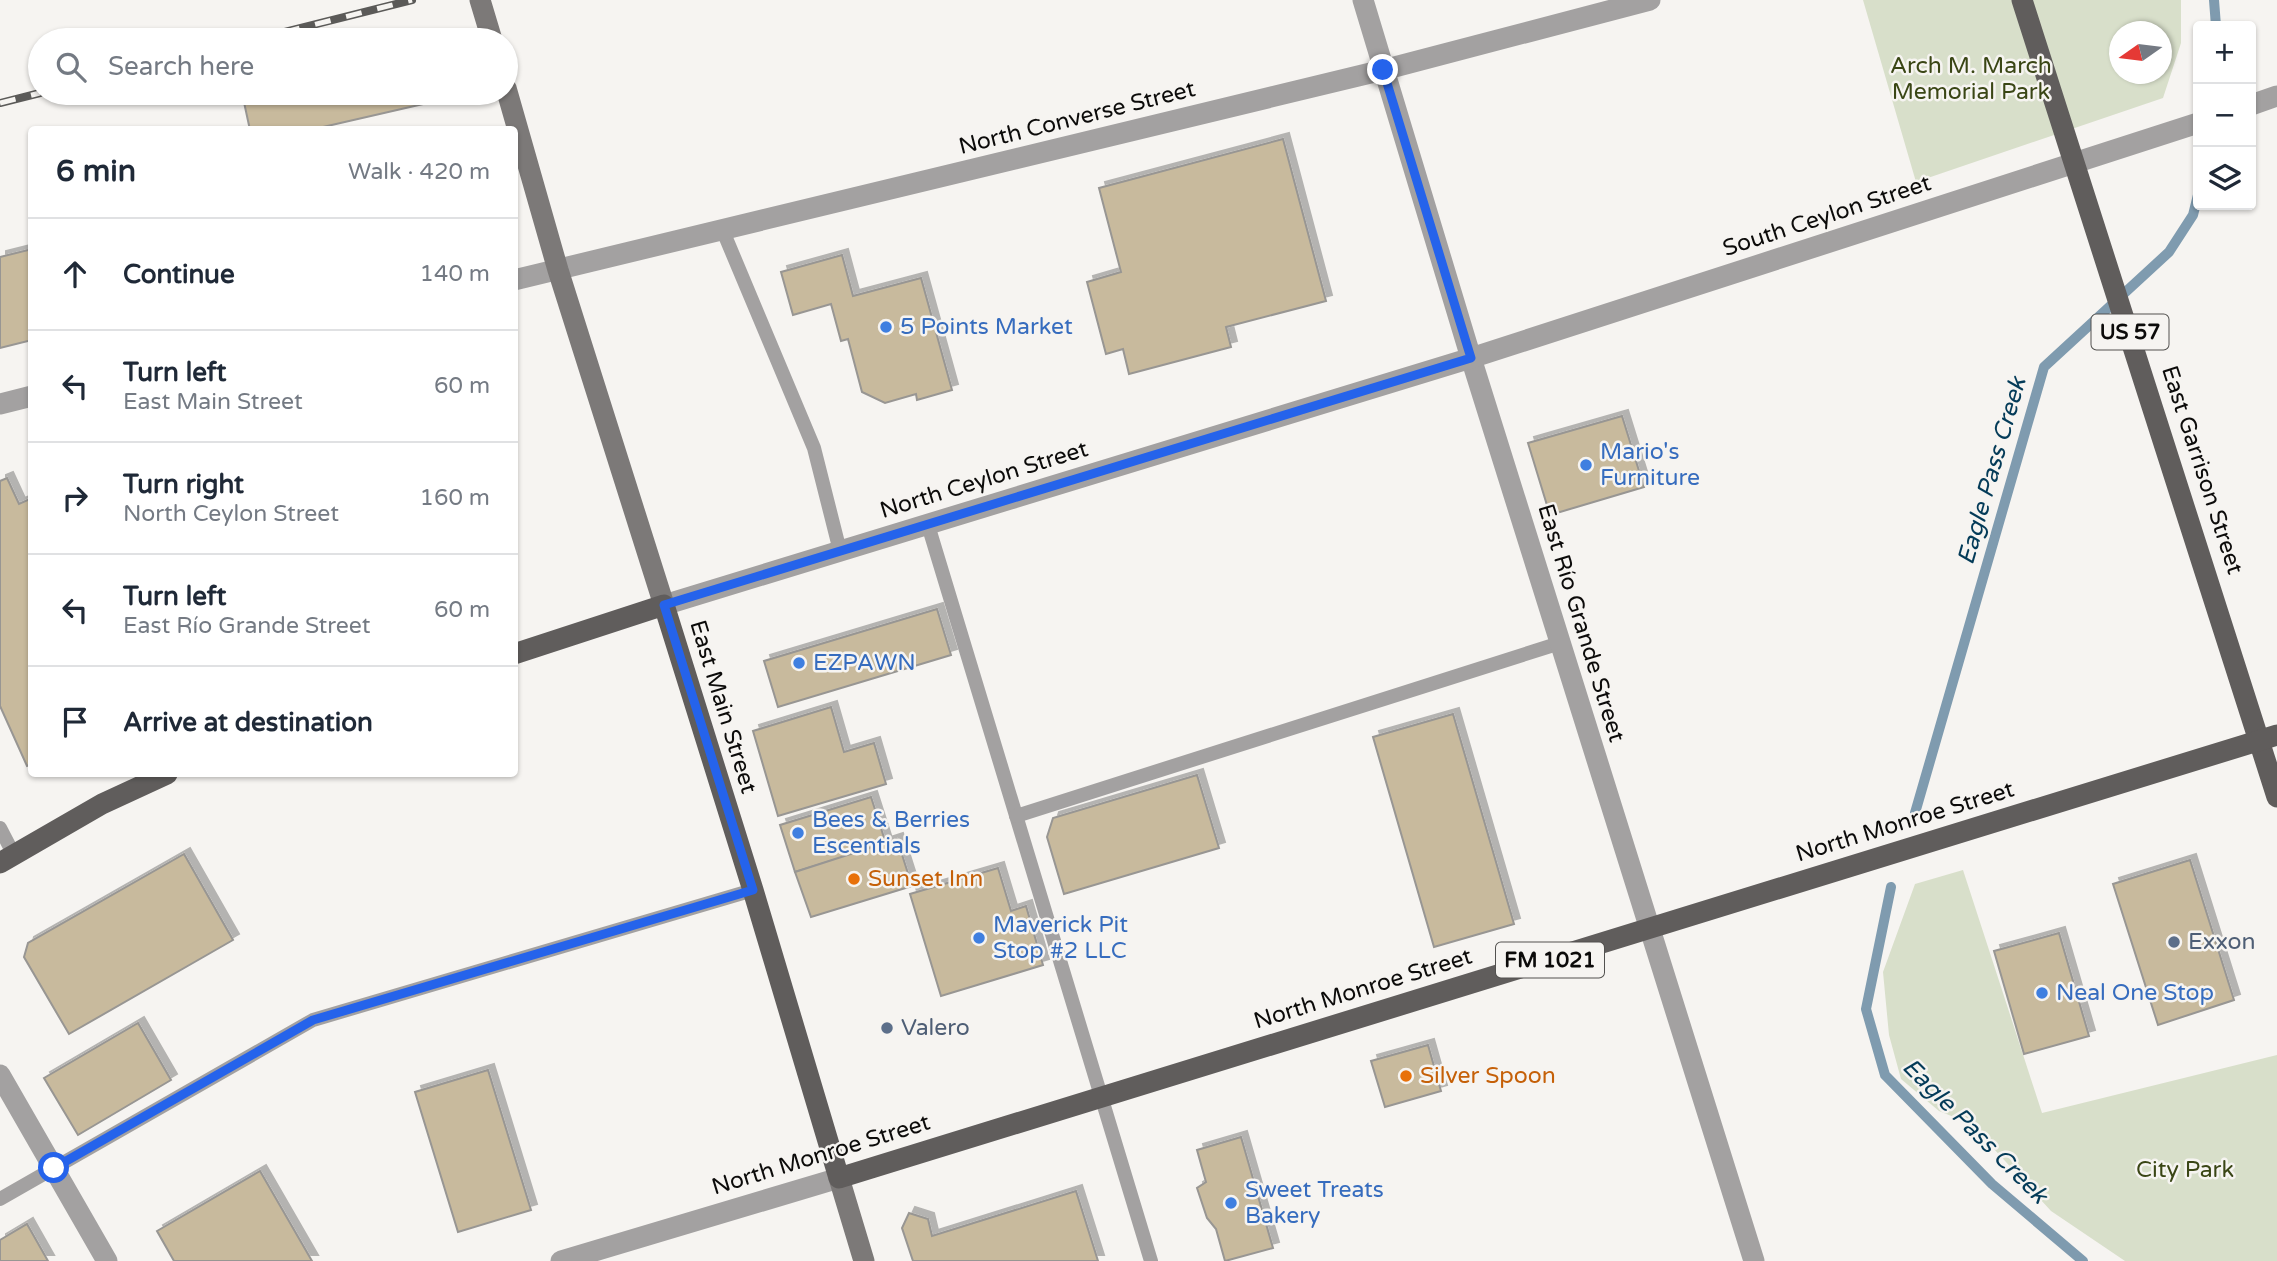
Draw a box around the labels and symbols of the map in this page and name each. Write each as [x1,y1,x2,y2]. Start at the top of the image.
north arrow [2109,21,2172,84]
park label: Arch M. March Memorial Park [1890,52,2052,106]
route end [1367,54,1398,85]
street label: North Converse Street [956,75,1198,161]
street label: South Ceylon Street [1719,169,1935,263]
place label: 5 Points Market [900,313,1073,341]
road number: US 57 [2092,314,2168,350]
marker: 5 Points Market [878,319,894,335]
street label: East Garrison Street [2155,362,2249,578]
water label: Eagle Pass Creek [1951,372,2033,568]
street label: North Ceylon Street [877,435,1092,525]
place label: Mario's Furniture [1600,438,1700,492]
marker: Mario's Furniture [1578,457,1594,473]
street label: East Río Grande Street [1531,501,1631,746]
street label: East Main Street [683,617,763,797]
place label: EZPAWN [813,649,916,677]
marker: EZPAWN [791,655,807,671]
street label: North Monroe Street [1792,775,2018,869]
place label: Bees & Berries Escentials [812,806,970,860]
marker: Bees & Berries Escentials [790,825,806,841]
place label: Sunset Inn [868,865,983,893]
marker: Sunset Inn [846,871,862,887]
place label: Maverick Pit Stop #2 LLC [993,911,1128,965]
place label: Exxon [2188,928,2256,956]
marker: Maverick Pit Stop #2 LLC [971,930,987,946]
marker: Exxon [2166,934,2182,950]
street label: North Monroe Street [1250,942,1476,1036]
road number: FM 1021 [1496,942,1604,978]
place label: Neal One Stop [2056,979,2214,1007]
marker: Neal One Stop [2034,985,2050,1001]
place label: Valero [901,1014,970,1042]
marker: Valero [879,1020,895,1036]
water label: Eagle Pass Creek [1896,1052,2055,1211]
place label: Silver Spoon [1420,1062,1556,1090]
marker: Silver Spoon [1398,1068,1414,1084]
street label: North Monroe Street [708,1108,934,1202]
route start [38,1152,69,1183]
park label: City Park [2136,1156,2234,1184]
place label: Sweet Treats Bakery [1245,1176,1384,1230]
marker: Sweet Treats Bakery [1223,1195,1239,1211]

